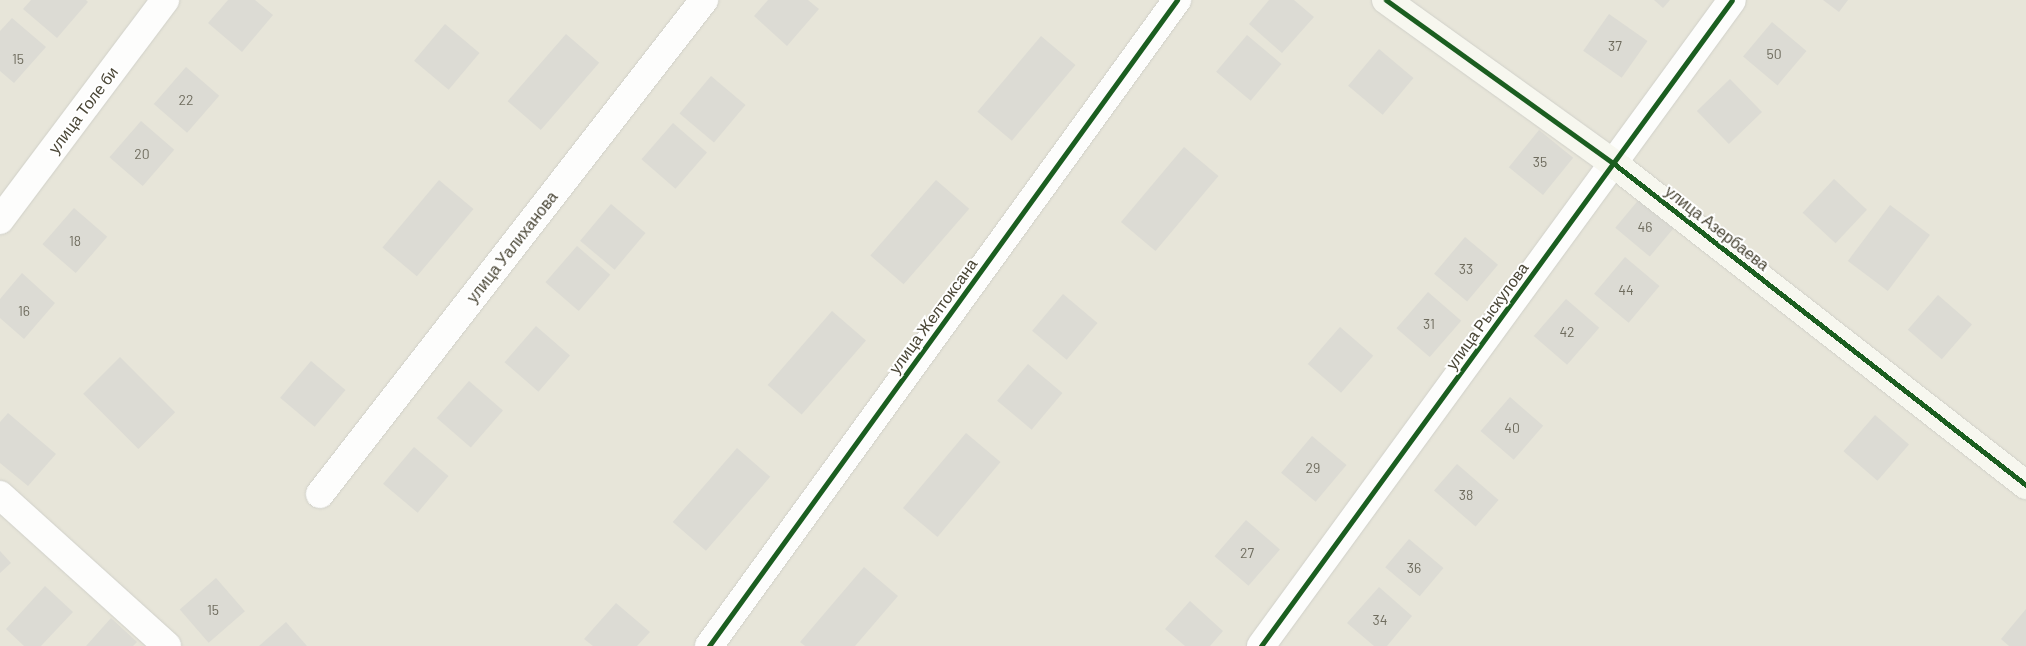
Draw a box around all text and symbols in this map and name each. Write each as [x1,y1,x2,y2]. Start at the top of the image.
house number: 37 [1608,38,1622,54]
house number: 50 [1766,46,1782,62]
house number: 15 [12,51,24,67]
street label: улица Толе би [44,63,122,157]
house number: 22 [178,92,194,108]
house number: 20 [134,146,150,162]
house number: 35 [1533,154,1547,170]
street label: улица Азербаева [1661,181,1773,275]
street label: улица Уалиханова [463,187,561,307]
house number: 46 [1638,219,1652,235]
house number: 18 [69,233,81,249]
street label: улица Желтоксана [885,255,981,377]
street label: улица Рыскулова [1442,259,1532,373]
house number: 33 [1459,261,1473,277]
house number: 44 [1618,282,1634,298]
house number: 16 [18,303,30,319]
house number: 31 [1423,316,1435,332]
house number: 42 [1559,324,1575,340]
house number: 40 [1504,420,1520,436]
house number: 29 [1306,460,1320,476]
house number: 38 [1459,487,1473,503]
house number: 27 [1240,545,1254,561]
house number: 36 [1407,560,1421,576]
house number: 15 [207,602,219,618]
house number: 34 [1373,612,1387,628]

